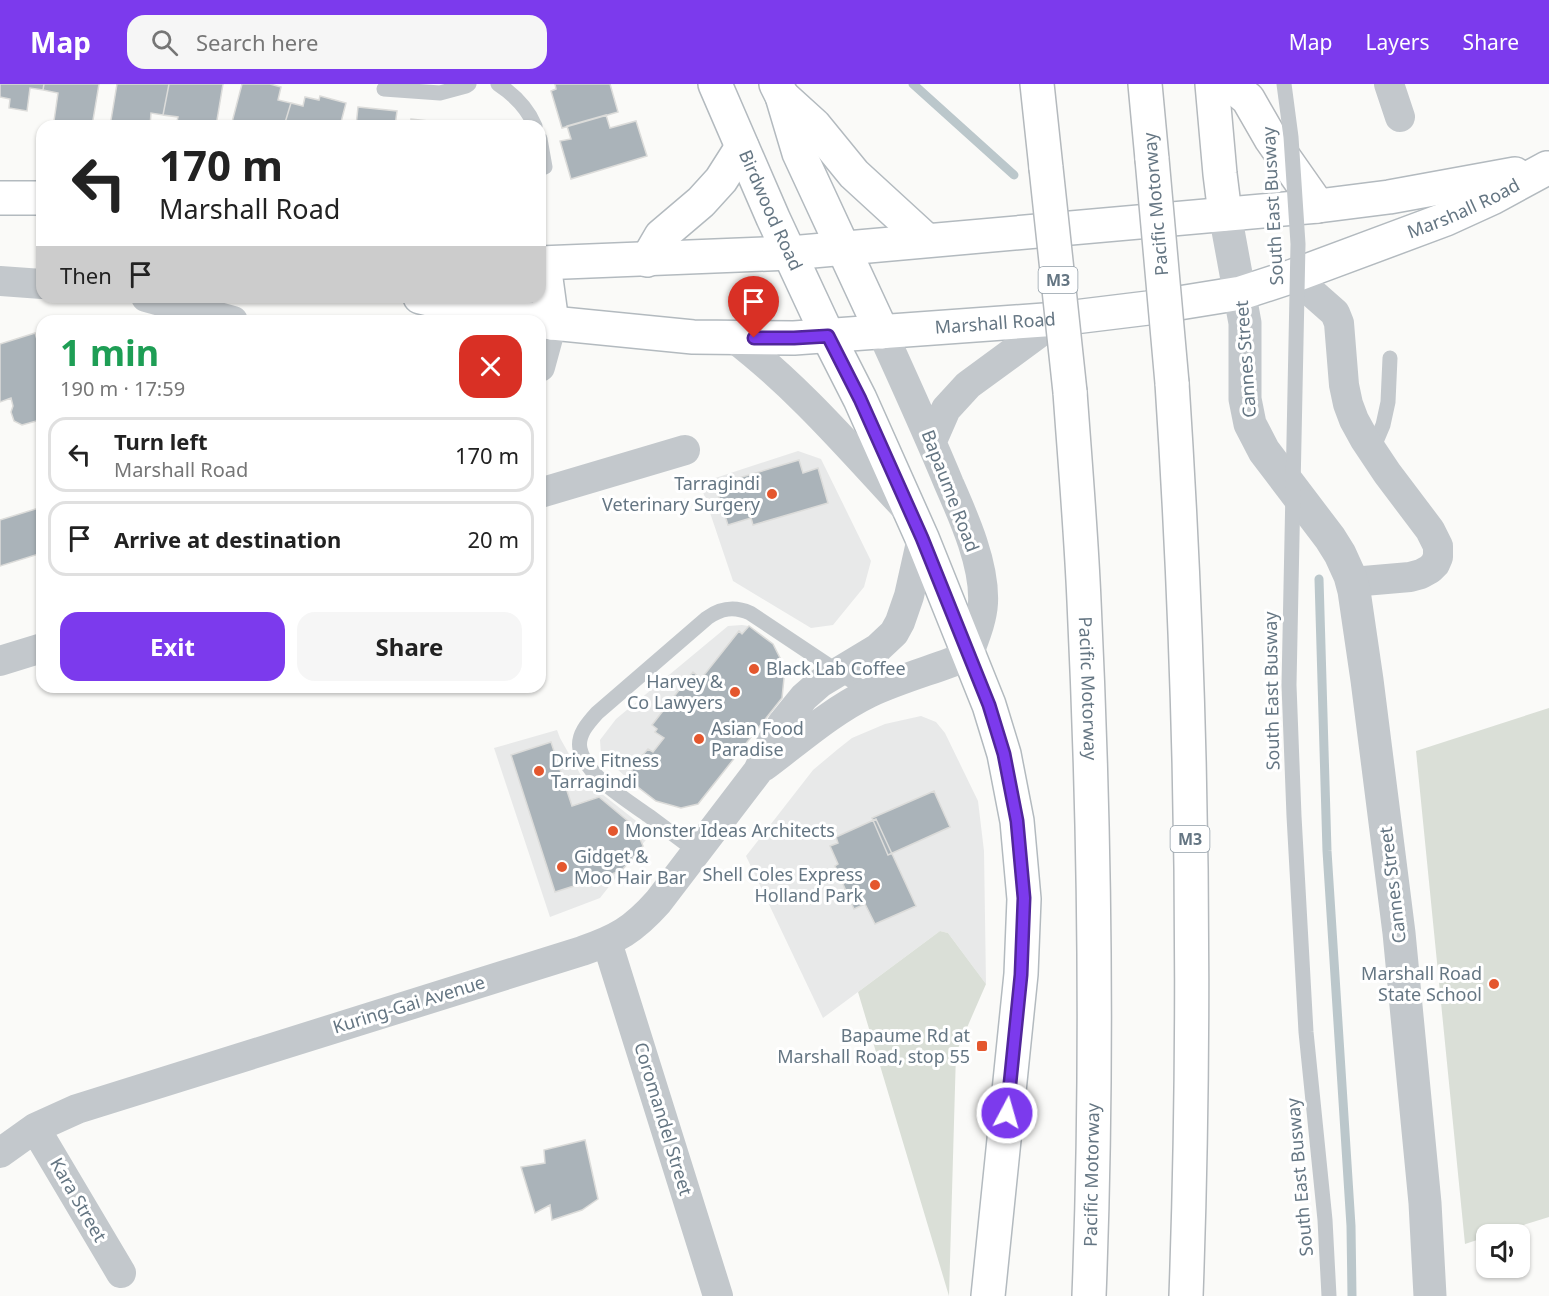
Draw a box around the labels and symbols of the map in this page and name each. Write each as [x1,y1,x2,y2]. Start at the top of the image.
street label: South East Busway [1256,125,1288,286]
street label: Pacific Motorway [1137,131,1173,277]
street label: Birdwood Road [734,146,809,274]
street label: Marshall Road [1404,172,1524,243]
road number: M3 [1038,267,1078,293]
pin [728,276,779,338]
street label: Cannes Street [1229,299,1261,418]
street label: Marshall Road [934,306,1056,339]
street label: Bapaume Road [917,426,985,555]
place label: Tarragindi Veterinary Surgery [602,471,761,516]
marker: Tarragindi Veterinary Surgery [765,487,779,501]
street label: South East Busway [1258,611,1284,771]
street label: Pacific Motorway [1074,616,1103,762]
place label: Black Lab Coffee [766,656,906,680]
marker: Black Lab Coffee [747,662,761,676]
place label: Harvey & Co Lawyers [627,669,724,714]
marker: Harvey & Co Lawyers [728,685,742,699]
place label: Asian Food Paradise [711,716,804,761]
marker: Asian Food Paradise [692,732,706,746]
place label: Drive Fitness Tarragindi [551,748,659,793]
marker: Drive Fitness Tarragindi [532,764,546,778]
place label: Monster Ideas Architects [625,818,835,842]
marker: Monster Ideas Architects [606,824,620,838]
street label: Cannes Street [1373,825,1411,945]
road number: M3 [1170,826,1210,852]
place label: Gidget & Moo Hair Bar [574,844,687,889]
marker: Gidget & Moo Hair Bar [555,860,569,874]
place label: Shell Coles Express Holland Park [702,862,863,907]
marker: Shell Coles Express Holland Park [868,878,882,892]
place label: Marshall Road State School [1361,961,1482,1006]
street label: Kuring-Gai Avenue [330,969,488,1039]
marker: Marshall Road State School [1487,977,1501,991]
place label: Bapaume Rd at Marshall Road, stop 55 [777,1023,970,1068]
street label: Coromandel Street [629,1039,699,1199]
marker: Bapaume Rd at Marshall Road, stop 55 [975,1039,989,1053]
position arrow [975,1081,1039,1145]
street label: South East Busway [1280,1096,1318,1257]
street label: Pacific Motorway [1078,1102,1104,1247]
street label: Kara Street [45,1153,113,1246]

